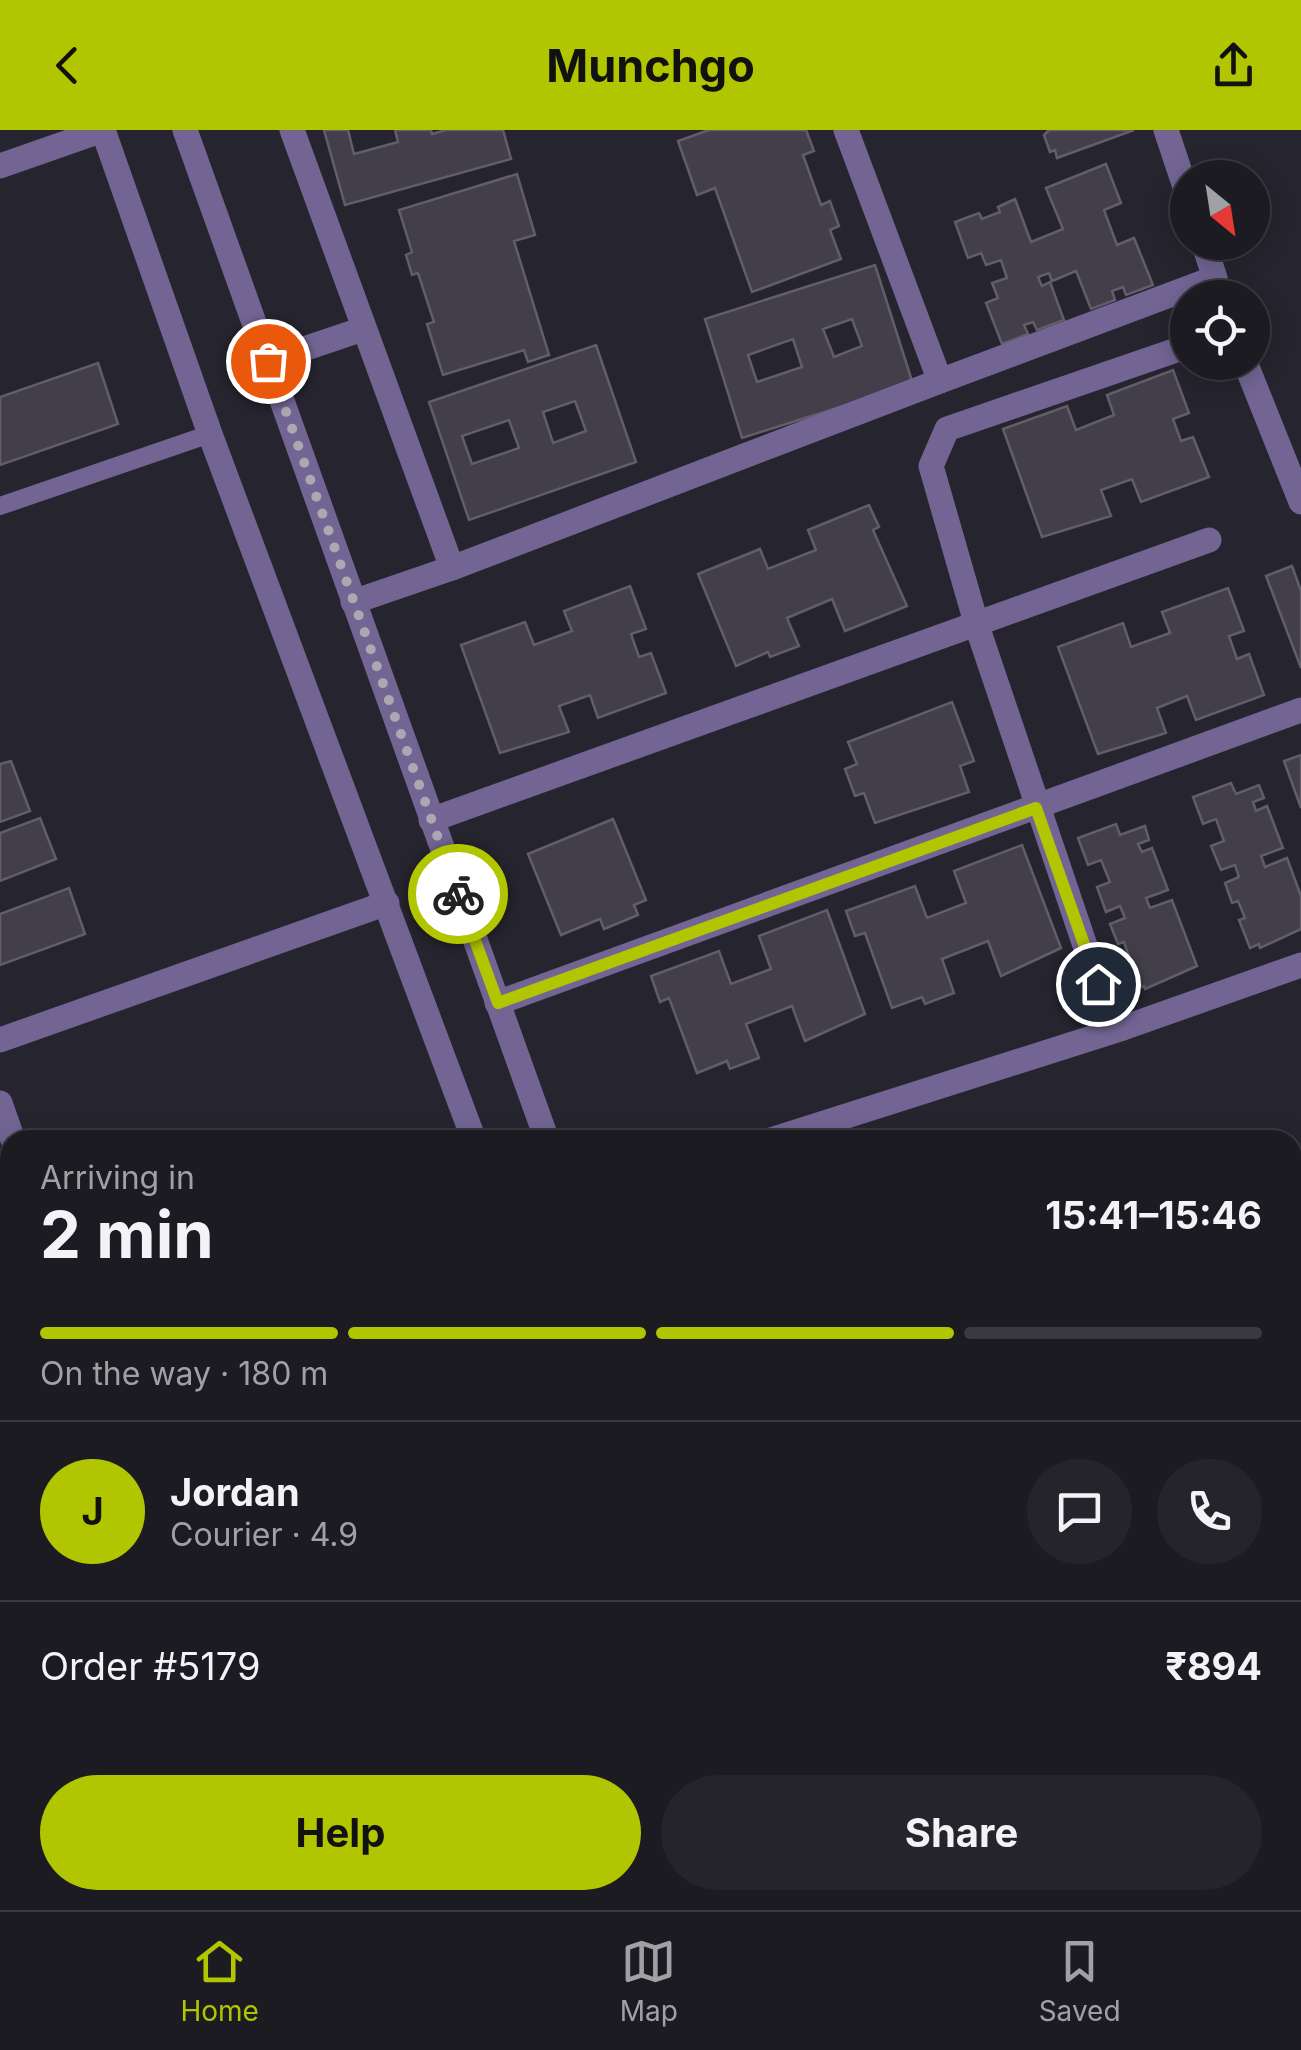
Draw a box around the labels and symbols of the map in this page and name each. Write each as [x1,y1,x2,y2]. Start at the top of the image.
north arrow [1170,160,1270,260]
pin [226,319,311,404]
courier [408,844,508,944]
pin [1056,942,1141,1027]

